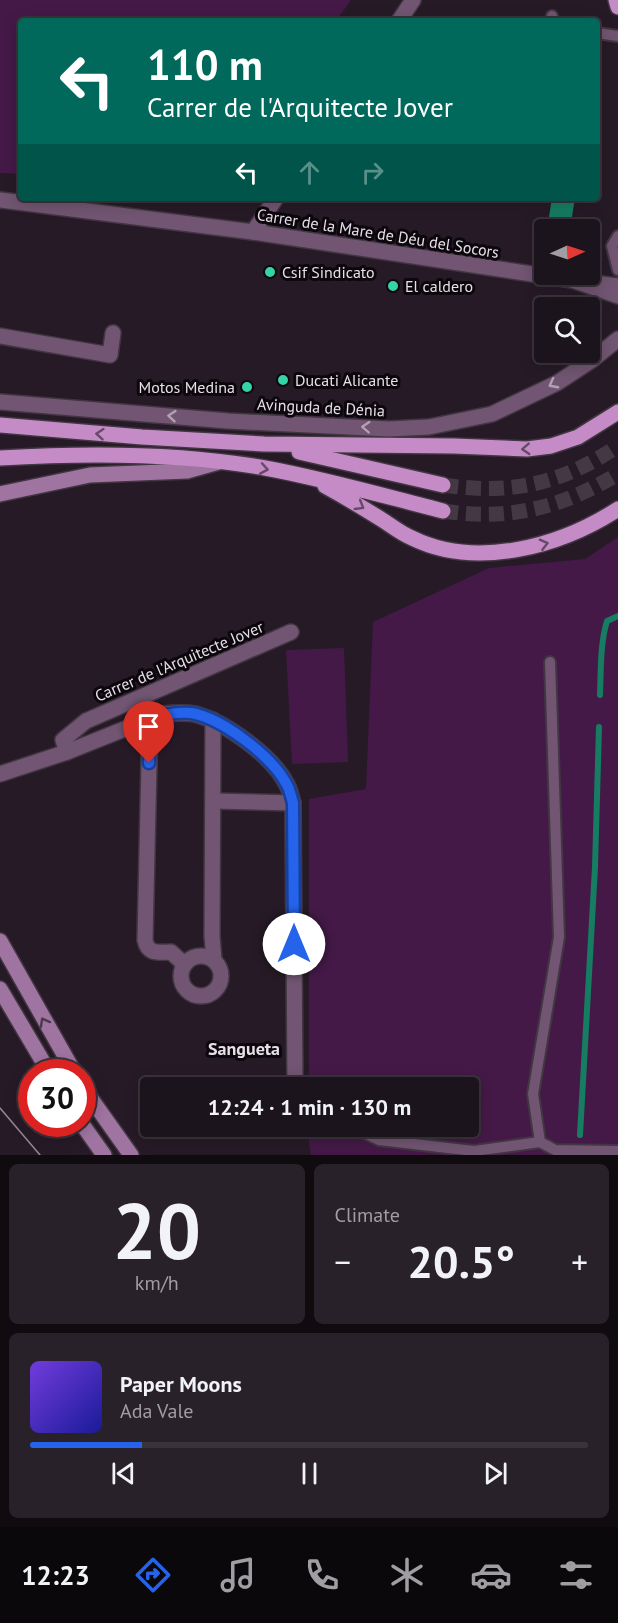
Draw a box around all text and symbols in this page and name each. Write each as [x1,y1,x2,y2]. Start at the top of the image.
text: 110 m [147,37,263,92]
icon: left [48,42,126,120]
text: Carrer de l'Arquitecte Jover [147,90,453,124]
icon: left [230,156,263,189]
icon: ahead [293,156,326,189]
icon: right [356,156,389,189]
street label: Carrer de la Mare de Déu del Socors [256,204,501,262]
north arrow [534,219,600,285]
map controls [534,219,600,363]
place label: Csif Sindicato [282,262,375,282]
marker: Csif Sindicato [263,265,277,279]
place label: El caldero [405,276,473,296]
marker: El caldero [386,279,400,293]
button: search [534,297,600,363]
place label: Ducati Alicante [295,370,398,390]
marker: Ducati Alicante [276,373,290,387]
place label: Motos Medina [139,377,235,397]
one-way arrow [549,377,559,388]
marker: Motos Medina [240,380,254,394]
street label: Avinguda de Dénia [256,394,386,420]
one-way arrow [167,410,176,423]
one-way arrow [362,421,371,434]
one-way arrow [96,428,105,441]
one-way arrow [522,442,531,455]
one-way arrow [260,462,269,474]
one-way arrow [354,499,364,511]
one-way arrow [538,538,548,551]
street label: Carrer de l'Arquitecte Jover [92,616,267,706]
pin [123,701,174,763]
icon: arrive [132,710,165,743]
position arrow [262,912,326,976]
one-way arrow [40,1018,51,1028]
district label: Sangueta [208,1037,280,1060]
speed limit sign: 30 [18,1059,96,1137]
text: 12:24 · 1 min · 130 m [208,1093,411,1121]
text: 20 [113,1180,201,1281]
text: Climate [335,1202,400,1228]
text: 20.5° [408,1232,515,1290]
text: − [335,1240,351,1283]
text: + [571,1240,588,1283]
text: km/h [135,1270,179,1296]
text: Paper Moons [120,1370,242,1398]
text: Ada Vale [120,1398,193,1424]
icon: previous [107,1457,140,1490]
icon: pause [293,1457,326,1490]
icon: next [479,1457,512,1490]
icon: directions [132,1554,174,1596]
icon: music [217,1554,259,1596]
icon: phone [301,1554,343,1596]
icon: climate [386,1554,428,1596]
icon: car [470,1554,512,1596]
icon: filters [555,1554,597,1596]
text: 12:23 [21,1558,90,1592]

